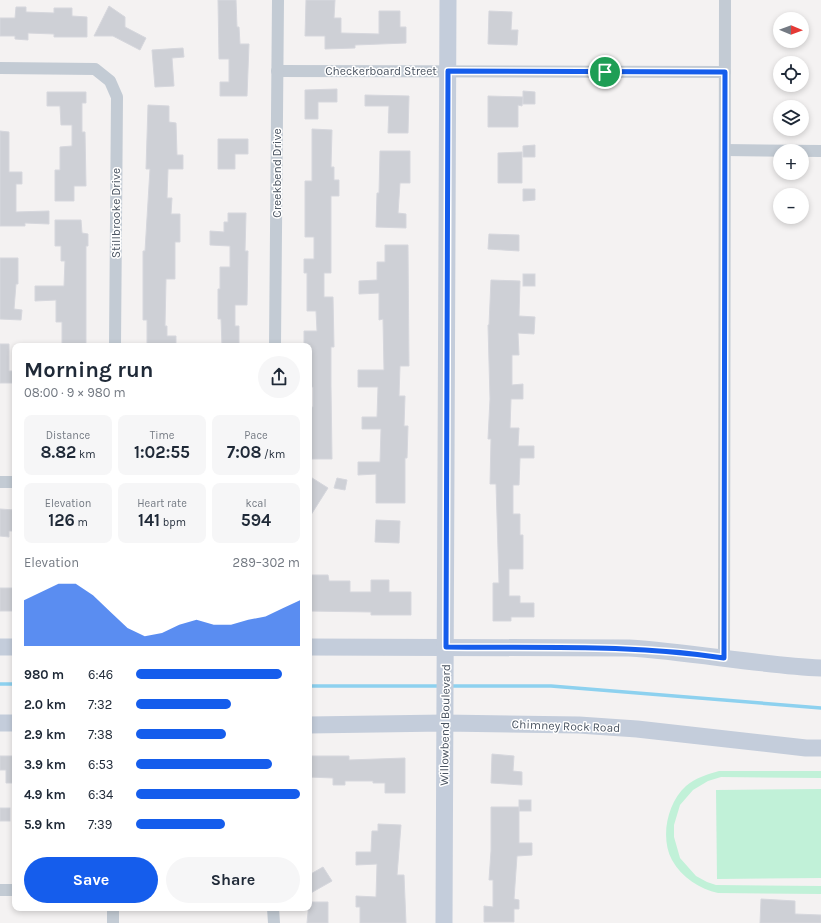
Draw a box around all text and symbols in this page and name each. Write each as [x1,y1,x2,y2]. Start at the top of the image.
north arrow [773,12,809,48]
map controls [773,12,809,224]
pin [588,55,622,89]
button: locate [773,56,809,92]
icon: arrive [594,61,616,83]
street label: Checkerboard Street [325,64,437,78]
button: layers [773,100,809,136]
street label: Creekbend Drive [270,128,284,218]
button: + [773,144,809,180]
street label: Stillbrooke Drive [109,168,123,258]
button: − [773,188,809,224]
button: share [258,356,300,398]
text: Morning run [24,357,153,383]
text: 08:00 · 9 × 980 m [24,385,126,400]
text: Distance [46,429,90,442]
text: Time [150,429,174,442]
text: Pace [244,429,268,442]
text: 8.82 [40,442,76,462]
text: 1:02:55 [134,442,190,462]
text: 7:08 [227,442,261,462]
text: km [76,448,96,461]
text: /km [261,448,285,461]
text: Elevation [45,497,91,510]
text: Heart rate [137,497,187,510]
text: kcal [245,497,267,510]
text: 126 [48,510,75,530]
text: 141 [138,510,160,530]
text: 594 [241,510,271,530]
text: m [75,516,88,529]
text: bpm [160,516,186,529]
text: Elevation [24,555,79,570]
text: 289–302 m [233,555,300,570]
street label: Willowbend Boulevard [437,664,453,786]
text: 980 m [24,667,64,682]
text: 6:46 [88,667,113,682]
text: 2.0 km [24,697,66,712]
text: 7:32 [88,697,112,712]
street label: Chimney Rock Road [511,717,621,735]
text: 2.9 km [24,727,66,742]
text: 7:38 [88,727,113,742]
text: 3.9 km [24,757,66,772]
text: 6:53 [88,757,113,772]
text: 4.9 km [24,787,66,802]
text: 6:34 [88,787,113,802]
text: 5.9 km [24,817,66,832]
text: 7:39 [88,817,112,832]
button: Save [24,857,158,903]
button: Share [166,857,300,903]

